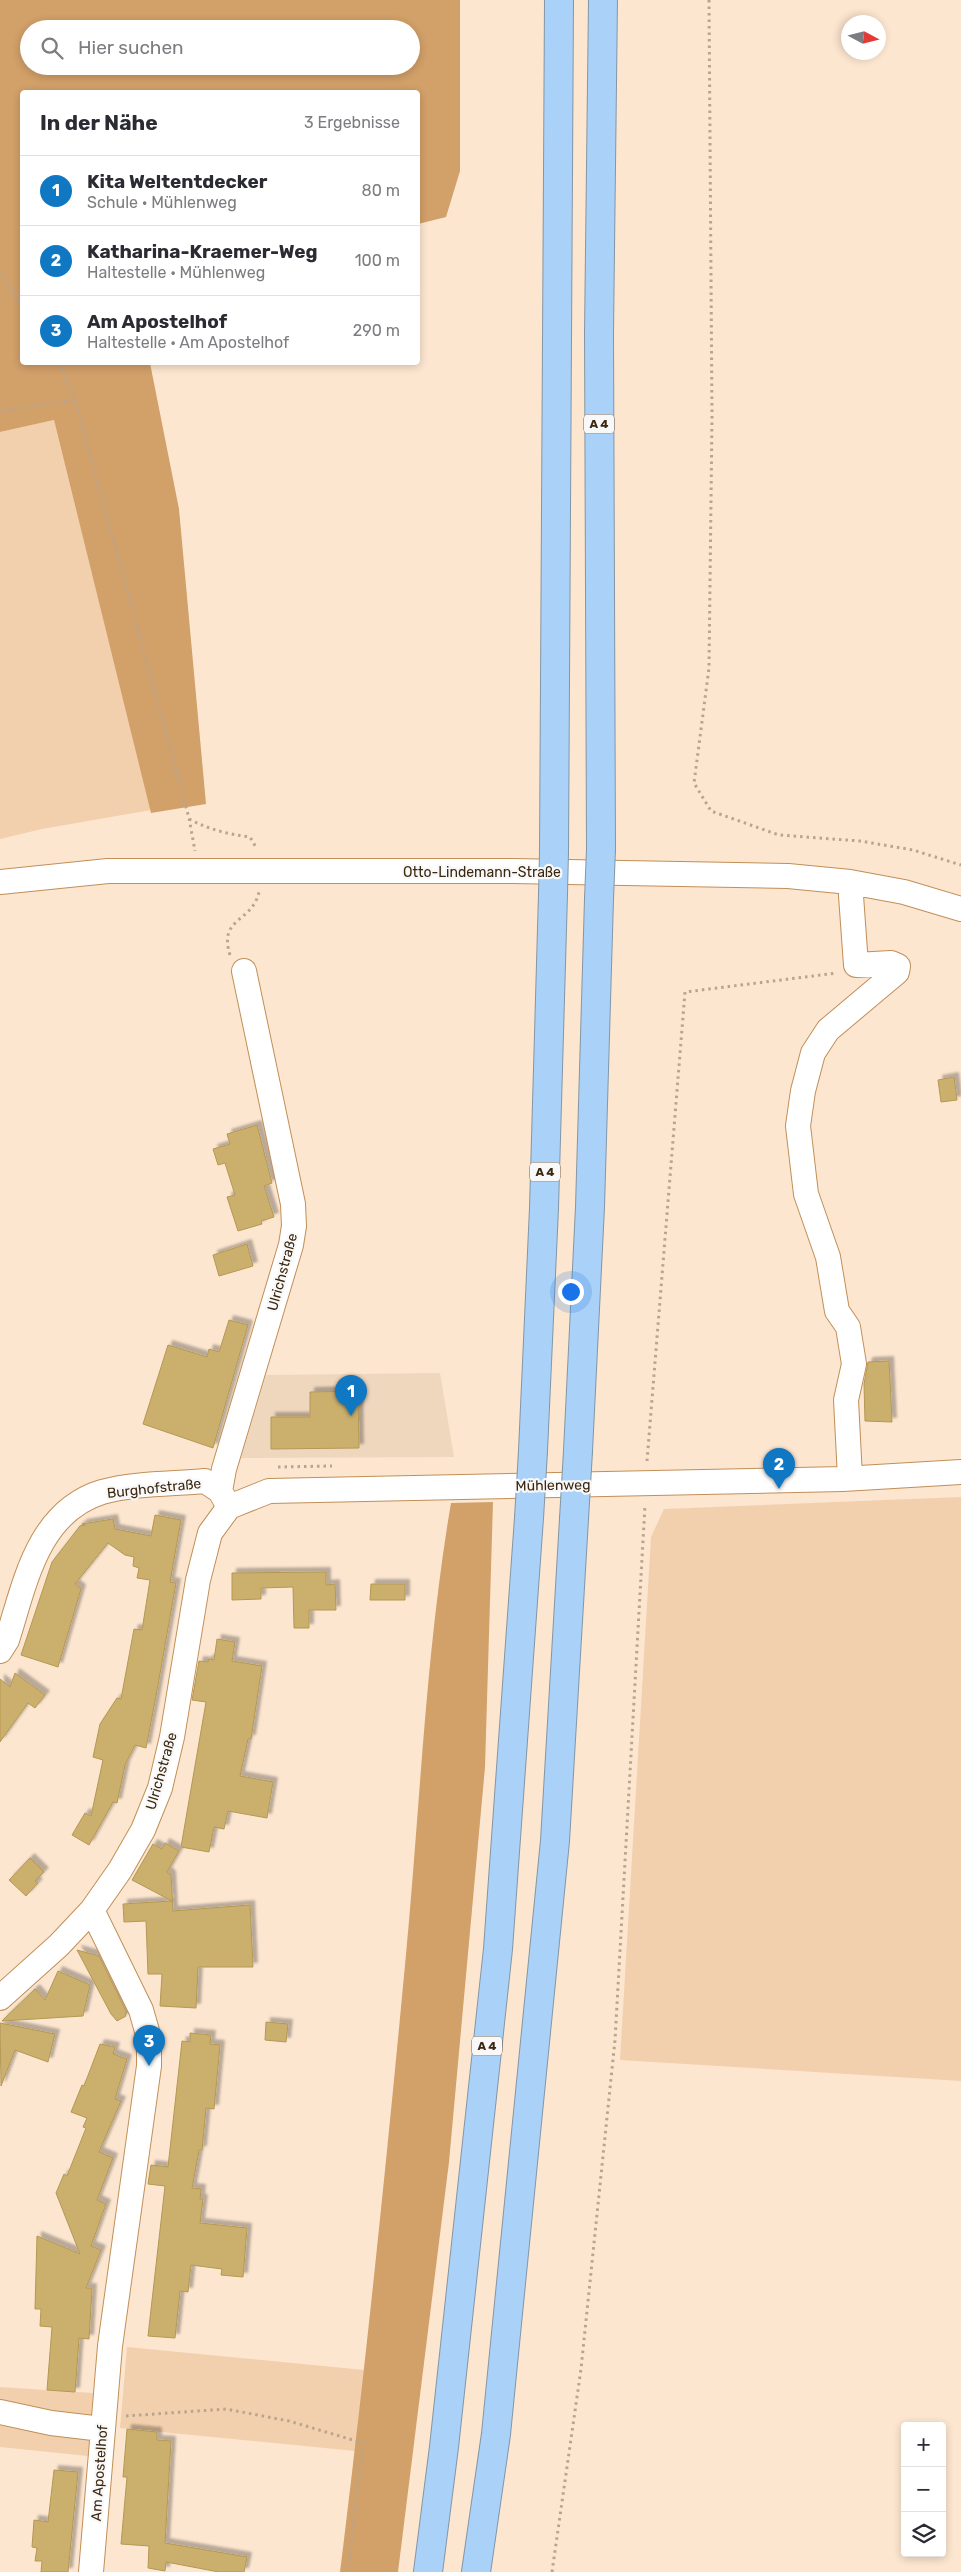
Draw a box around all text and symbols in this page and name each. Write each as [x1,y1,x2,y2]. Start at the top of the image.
north arrow [841,15,886,60]
search box [20,20,420,75]
icon: search [38,34,66,62]
text: Hier suchen [78,36,184,59]
text: In der Nähe [40,110,158,135]
text: 3 Ergebnisse [304,113,400,132]
text: Kita Weltentdecker [87,170,267,193]
text: 1 [52,181,60,200]
text: 80 m [362,181,400,200]
text: Schule · Mühlenweg [87,193,237,212]
text: Katharina-Kraemer-Weg [87,240,318,263]
text: 2 [51,251,61,270]
text: 100 m [355,251,400,270]
text: Haltestelle · Mühlenweg [87,263,265,282]
text: Am Apostelhof [87,310,227,333]
text: 3 [51,321,61,340]
text: 290 m [353,321,400,340]
text: Haltestelle · Am Apostelhof [87,333,289,352]
road number: A 4 [584,414,614,434]
street label: Otto-Lindemann-Straße [403,864,561,881]
road number: A 4 [530,1162,560,1182]
street label: Ulrichstraße [264,1231,301,1313]
your location [558,1279,584,1305]
pin: 1 [335,1375,367,1416]
pin: 2 [763,1448,795,1489]
street label: Burghofstraße [106,1475,202,1502]
street label: Mühlenweg [515,1476,591,1495]
street label: Ulrichstraße [142,1730,181,1812]
pin: 3 [133,2025,165,2066]
road number: A 4 [472,2036,502,2056]
map controls [901,2422,946,2557]
button: + [901,2422,946,2467]
street label: Am Apostelhof [88,2424,111,2522]
button: − [901,2467,946,2512]
button: layers [901,2512,946,2557]

